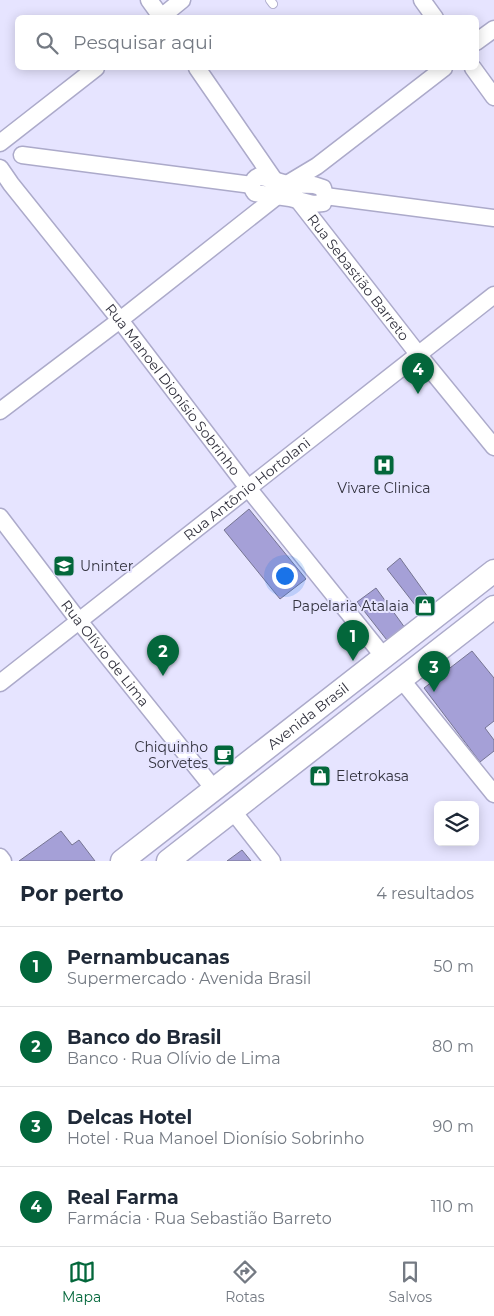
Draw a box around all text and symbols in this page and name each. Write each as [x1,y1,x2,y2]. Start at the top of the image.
search box [15,15,479,70]
icon: search [33,29,61,57]
text: Pesquisar aqui [73,31,213,54]
street label: Rua Sebastião Barreto [303,210,413,344]
street label: Rua Manoel Dionísio Sobrinho [101,300,244,479]
pin: 4 [402,353,434,394]
street label: Rua Antônio Hortolani [180,434,314,544]
hospital icon: Vivare Clinica [372,453,396,477]
place label: Vivare Clinica [337,479,431,497]
school or university icon: Uninter [52,554,76,578]
place label: Uninter [80,557,134,575]
your location [272,563,298,589]
shop icon: Papelaria Atalaia [413,594,437,618]
street label: Rua Olívio de Lima [57,596,153,710]
place label: Papelaria Atalaia [292,597,409,615]
pin: 1 [337,620,369,661]
pin: 2 [147,635,179,676]
pin: 3 [418,651,450,692]
street label: Avenida Brasil [264,679,353,753]
place label: Chiquinho Sorvetes [134,738,208,772]
cafe icon: Chiquinho Sorvetes [212,743,236,767]
shop icon: Eletrokasa [308,764,332,788]
place label: Eletrokasa [336,767,409,785]
map controls [434,801,479,846]
button: layers [434,801,479,846]
text: Por perto [20,881,124,906]
text: 4 resultados [376,884,474,903]
text: Pernambucanas [67,946,230,969]
text: 1 [33,957,39,976]
text: 50 m [433,957,474,976]
text: Supermercado · Avenida Brasil [67,969,311,988]
text: Banco do Brasil [67,1026,222,1049]
text: 2 [31,1037,41,1056]
text: 80 m [432,1037,474,1056]
text: Banco · Rua Olívio de Lima [67,1049,281,1068]
text: Delcas Hotel [67,1106,192,1129]
text: 3 [31,1117,41,1136]
text: 90 m [432,1117,474,1136]
text: Hotel · Rua Manoel Dionísio Sobrinho [67,1129,364,1148]
text: Real Farma [67,1186,179,1209]
text: 4 [30,1197,42,1216]
text: 110 m [431,1197,474,1216]
text: Farmácia · Rua Sebastião Barreto [67,1209,332,1228]
tab: Mapa [62,1258,101,1306]
tab: Rotas [225,1258,265,1306]
tab: Salvos [388,1258,432,1306]

